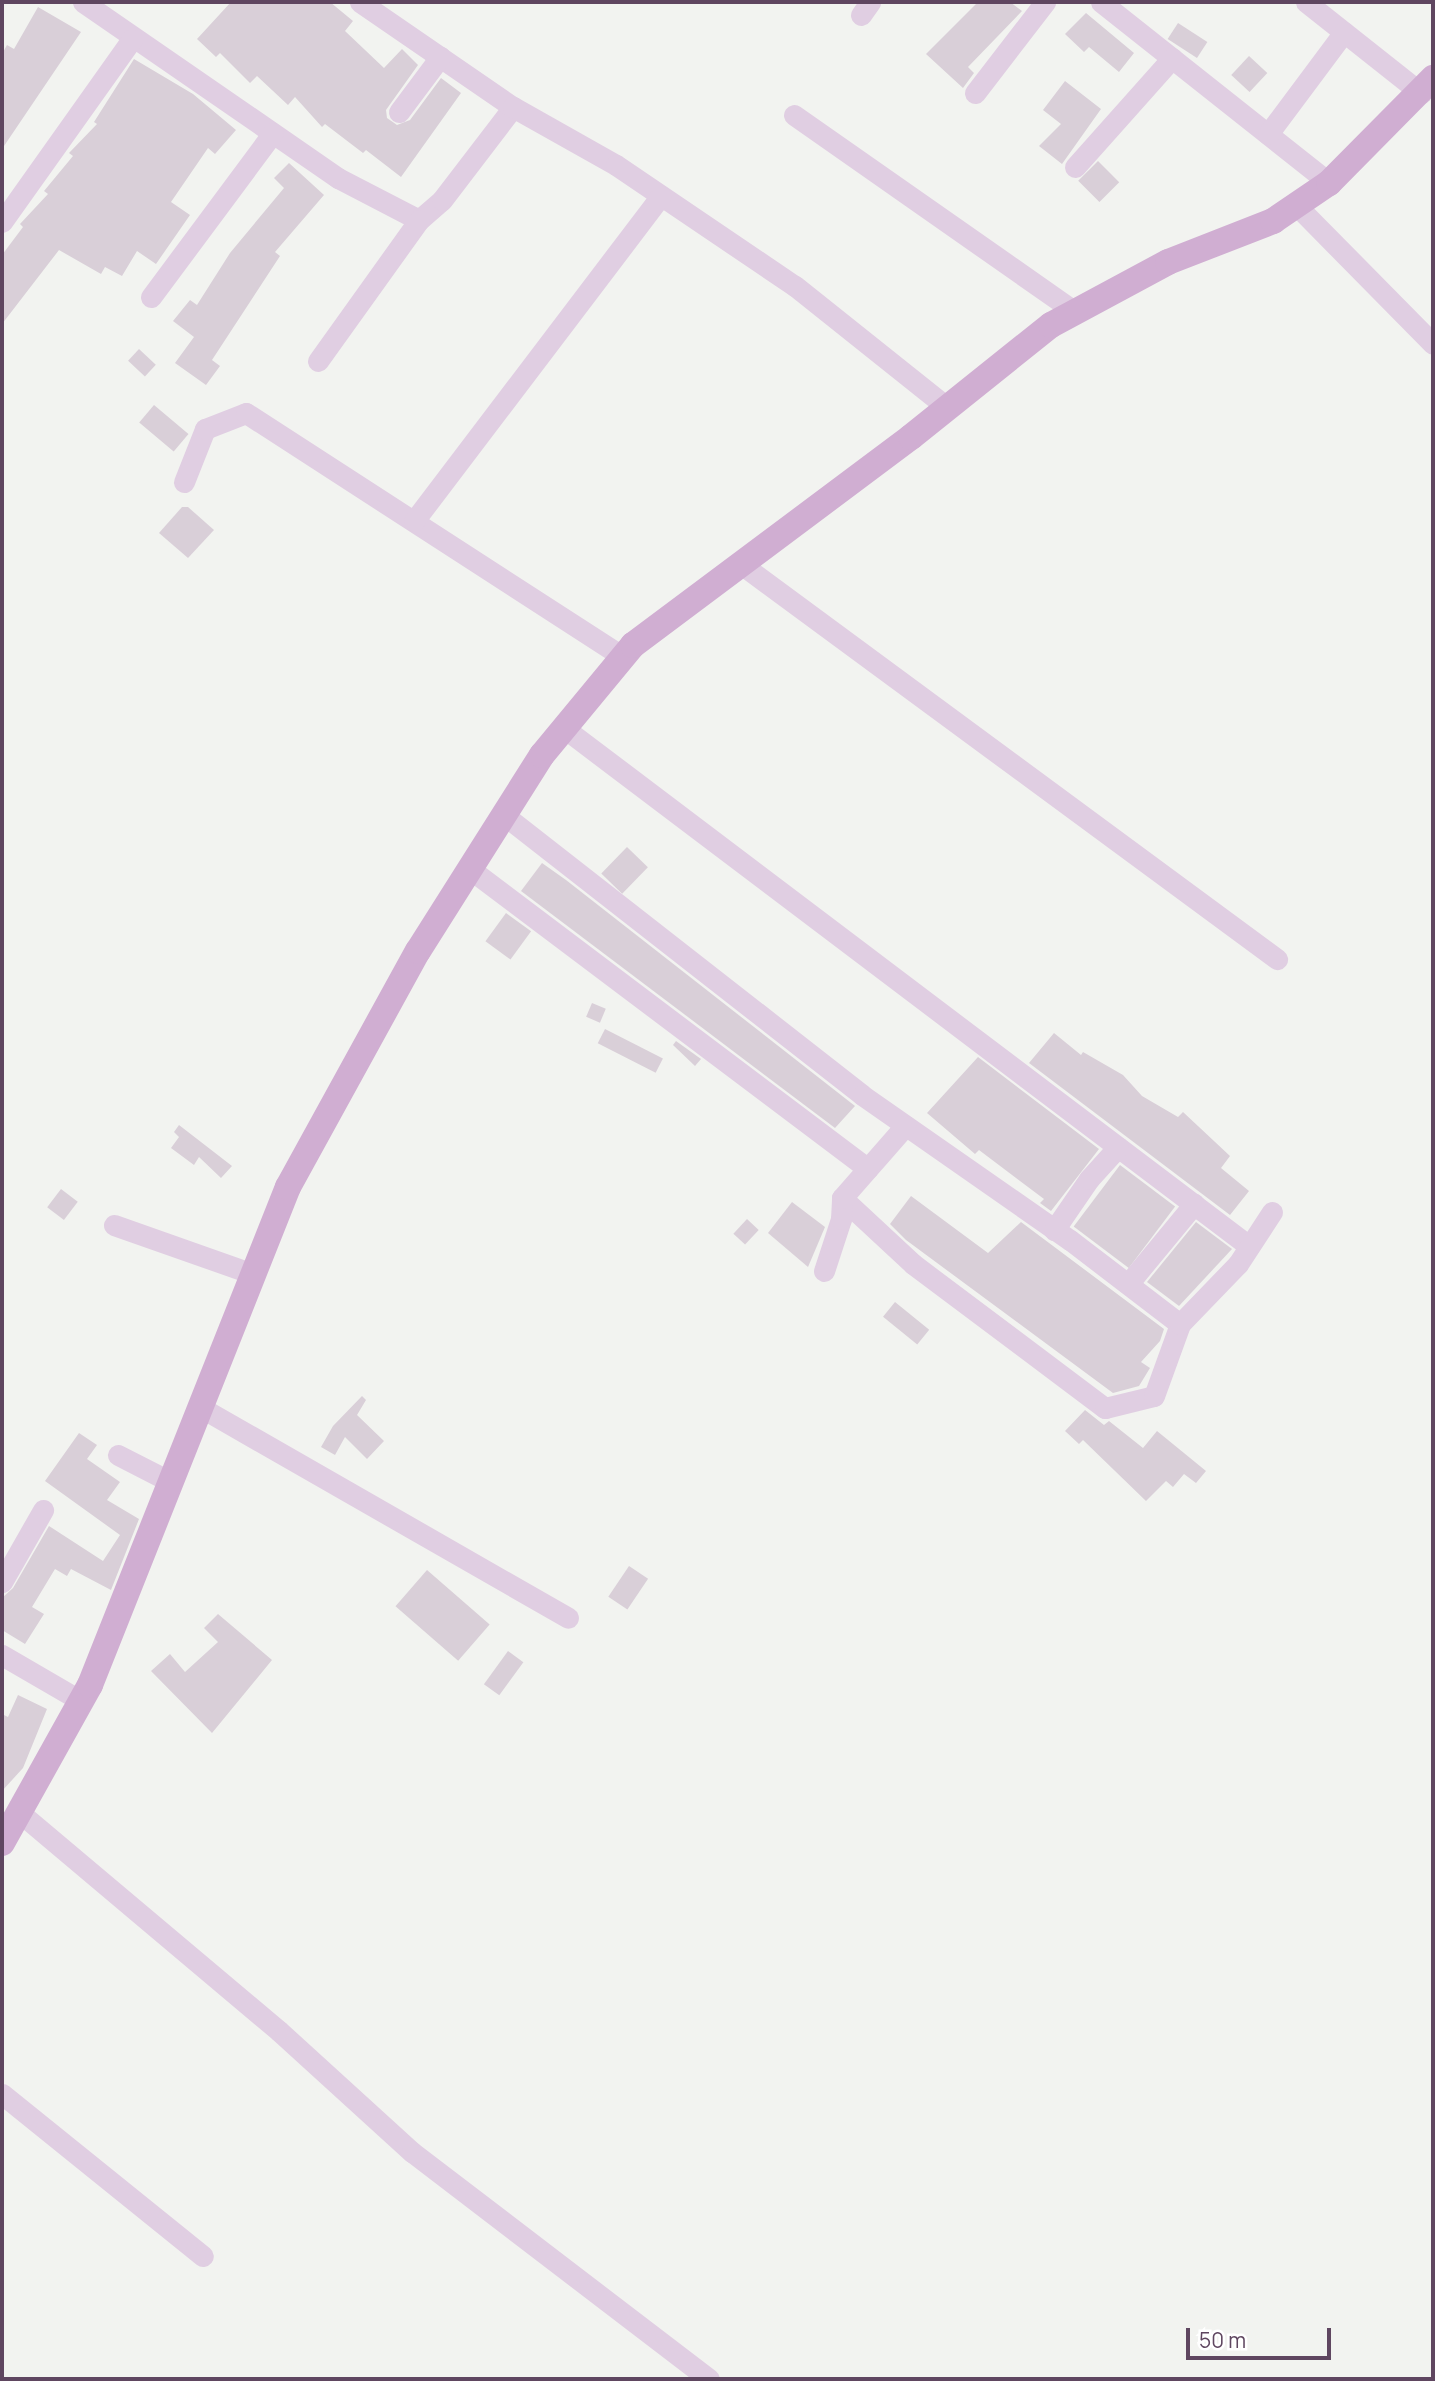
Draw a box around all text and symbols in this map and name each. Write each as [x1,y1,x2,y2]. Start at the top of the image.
scale bar [1190,2314,1335,2358]
text: 50 m [1199,2326,1246,2354]

